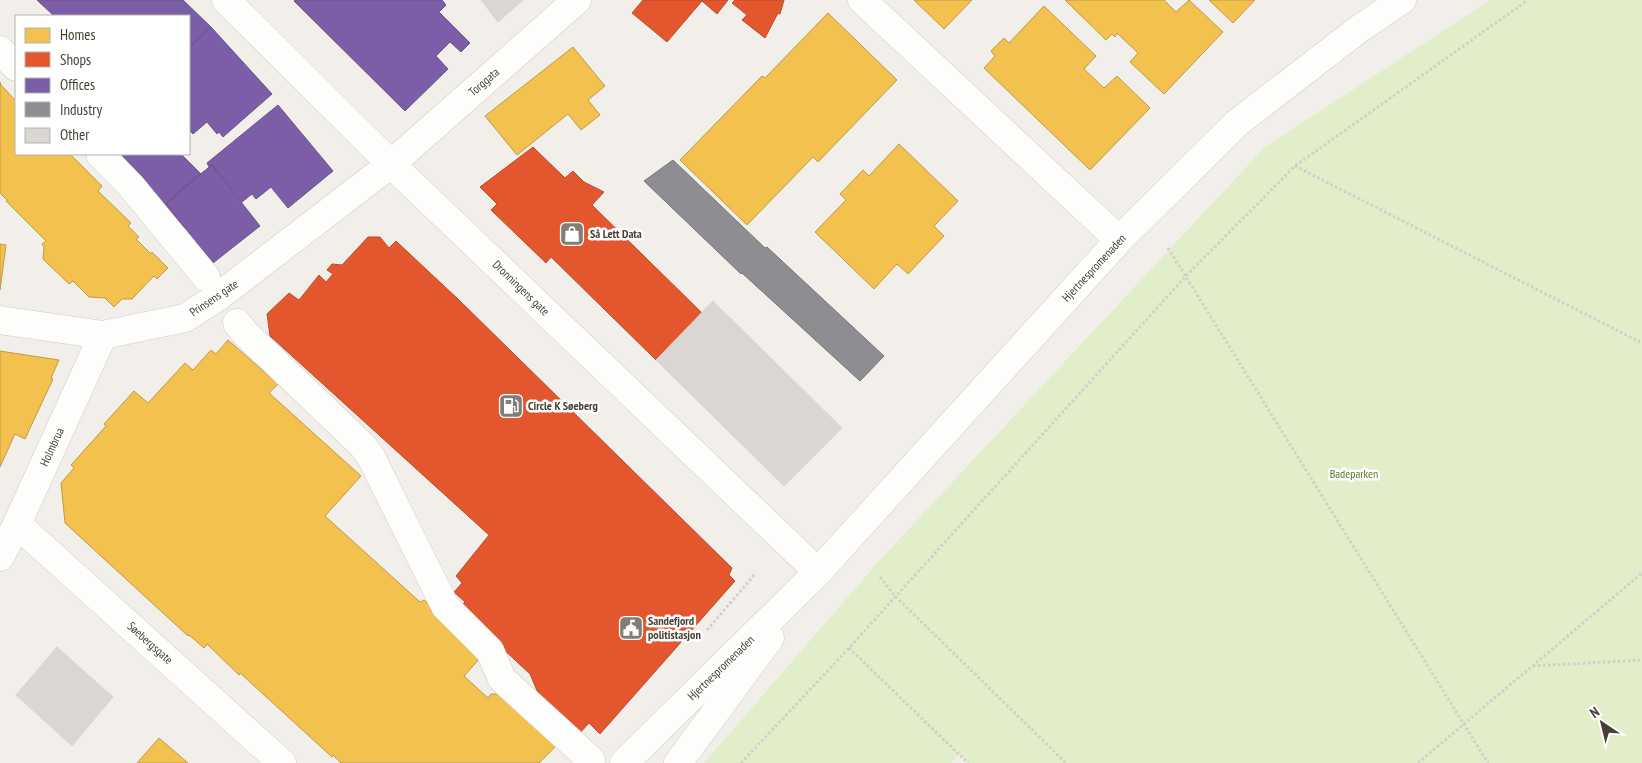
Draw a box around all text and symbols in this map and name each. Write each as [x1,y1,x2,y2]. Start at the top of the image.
legend [15,15,190,155]
text: Homes [60,25,96,44]
text: Shops [60,50,91,69]
street label: Torggata [465,64,502,99]
text: Offices [60,75,95,94]
text: Industry [60,100,102,119]
text: Other [60,125,90,144]
shop icon: Så Lett Data [559,221,585,247]
place label: Så Lett Data [590,226,642,241]
street label: Hjertnespromenaden [1058,231,1129,305]
street label: Dronningens gate [490,257,553,319]
street label: Prinsens gate [187,276,241,319]
fuel station icon: Circle K Søeberg [498,393,524,419]
place label: Circle K Søeberg [528,398,598,413]
street label: Holmbrua [36,425,67,468]
park label: Badeparken [1330,466,1378,481]
place label: Sandefjord politistasjon [648,613,701,642]
public building icon: Sandefjord politistasjon [618,615,644,641]
street label: Søebergsgate [124,618,176,667]
street label: Hjertnespromenaden [684,632,757,703]
north arrow [1577,698,1627,748]
text: N [1586,703,1603,722]

